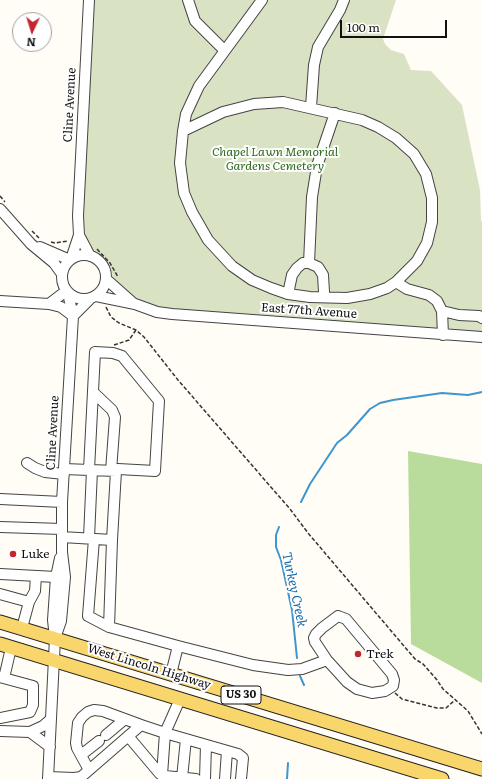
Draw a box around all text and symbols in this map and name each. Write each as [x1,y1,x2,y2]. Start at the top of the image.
north arrow [12,12,52,52]
scale bar [342,12,449,38]
text: 100 m [347,18,380,36]
text: N [26,35,36,51]
street label: Cline Avenue [61,67,79,143]
park label: Chapel Lawn Memorial Gardens Cemetery [212,145,338,173]
street label: East 77th Avenue [261,300,357,322]
street label: Cline Avenue [44,395,62,471]
place label: Luke [21,547,49,561]
marker: Luke [8,549,18,559]
water label: Turkey Creek [278,551,310,629]
street label: West Lincoln Highway [86,641,212,693]
place label: Trek [366,647,393,661]
marker: Trek [353,649,363,659]
road number: US 30 [221,686,261,704]

